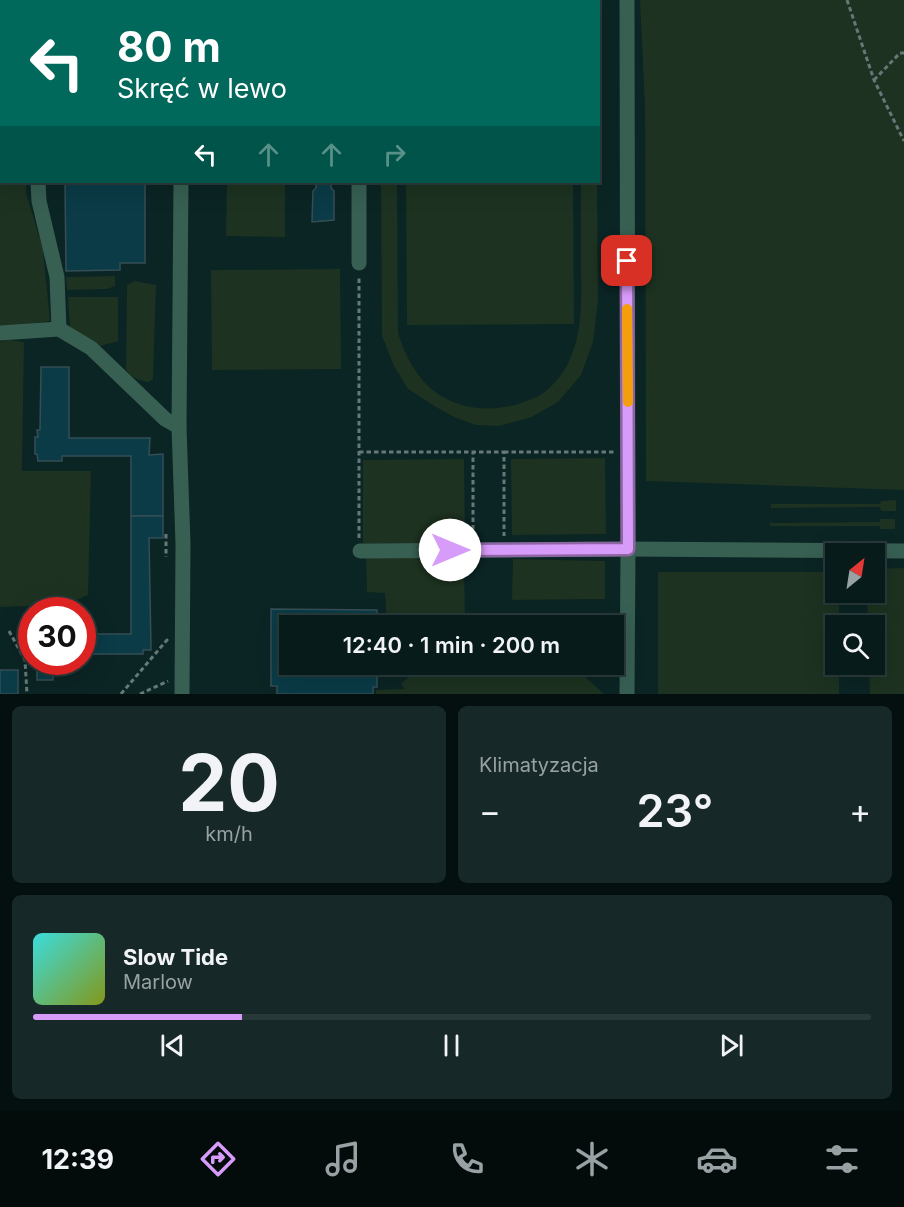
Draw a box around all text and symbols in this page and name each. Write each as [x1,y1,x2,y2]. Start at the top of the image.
text: 80 m [117,21,221,72]
icon: left [18,24,96,102]
text: Skręć w lewo [117,72,287,105]
icon: left [189,138,222,171]
icon: ahead [252,138,285,171]
icon: ahead [315,138,348,171]
icon: right [378,138,411,171]
pin [601,235,652,286]
icon: arrive [610,244,643,277]
position arrow [418,518,482,582]
north arrow [825,543,885,603]
map controls [825,543,885,675]
speed limit sign: 30 [18,597,96,675]
button: search [825,615,885,675]
text: 12:40 · 1 min · 200 m [343,632,560,658]
text: 20 [178,735,280,830]
text: Klimatyzacja [479,753,599,777]
text: 23° [637,783,713,838]
text: − [479,791,501,831]
text: + [849,791,871,831]
text: km/h [205,822,253,846]
text: Slow Tide [123,944,228,970]
text: Marlow [123,970,193,994]
icon: previous [156,1029,189,1062]
icon: pause [435,1029,468,1062]
icon: next [715,1029,748,1062]
icon: directions [197,1138,239,1180]
icon: music [322,1138,364,1180]
icon: phone [446,1138,488,1180]
icon: climate [571,1138,613,1180]
icon: car [696,1138,738,1180]
icon: filters [821,1138,863,1180]
text: 12:39 [41,1143,114,1176]

